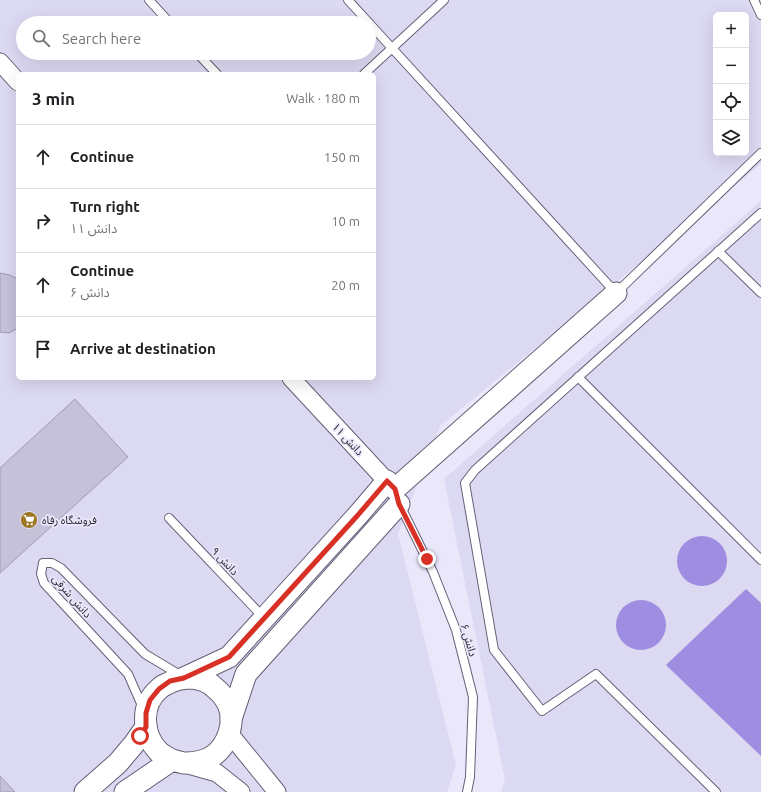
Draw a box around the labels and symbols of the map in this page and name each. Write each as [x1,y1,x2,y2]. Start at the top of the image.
street label: دانش ۱۱ [329,420,366,458]
supermarket icon: فروشگاه رفاه [19,510,39,530]
place label: فروشگاه رفاه [42,514,97,527]
street label: دانش ۹ [208,545,241,578]
route end [418,550,436,568]
street label: دانش شرقی [49,572,94,621]
street label: دانش ۶ [458,622,479,658]
route start [131,727,149,745]

